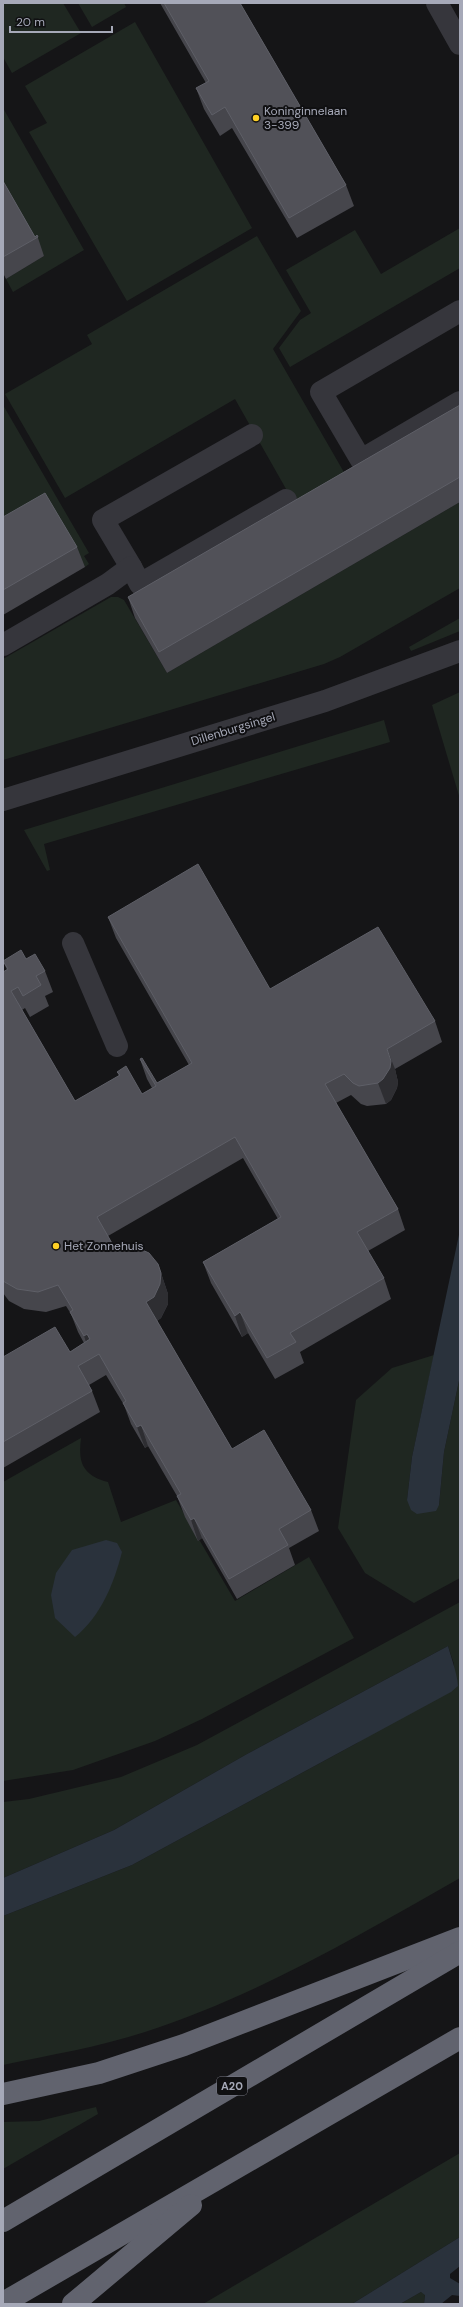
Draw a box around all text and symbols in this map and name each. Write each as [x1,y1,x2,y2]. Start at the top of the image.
scale bar [10,8,112,34]
text: 20 m [16,14,45,30]
place label: Koninginnelaan 3-399 [264,103,347,133]
marker: Koninginnelaan 3-399 [251,113,261,123]
street label: Dillenburgsingel [189,709,277,749]
place label: Het Zonnehuis [64,1238,144,1254]
marker: Het Zonnehuis [51,1241,61,1251]
road number: A20 [217,2077,247,2095]

